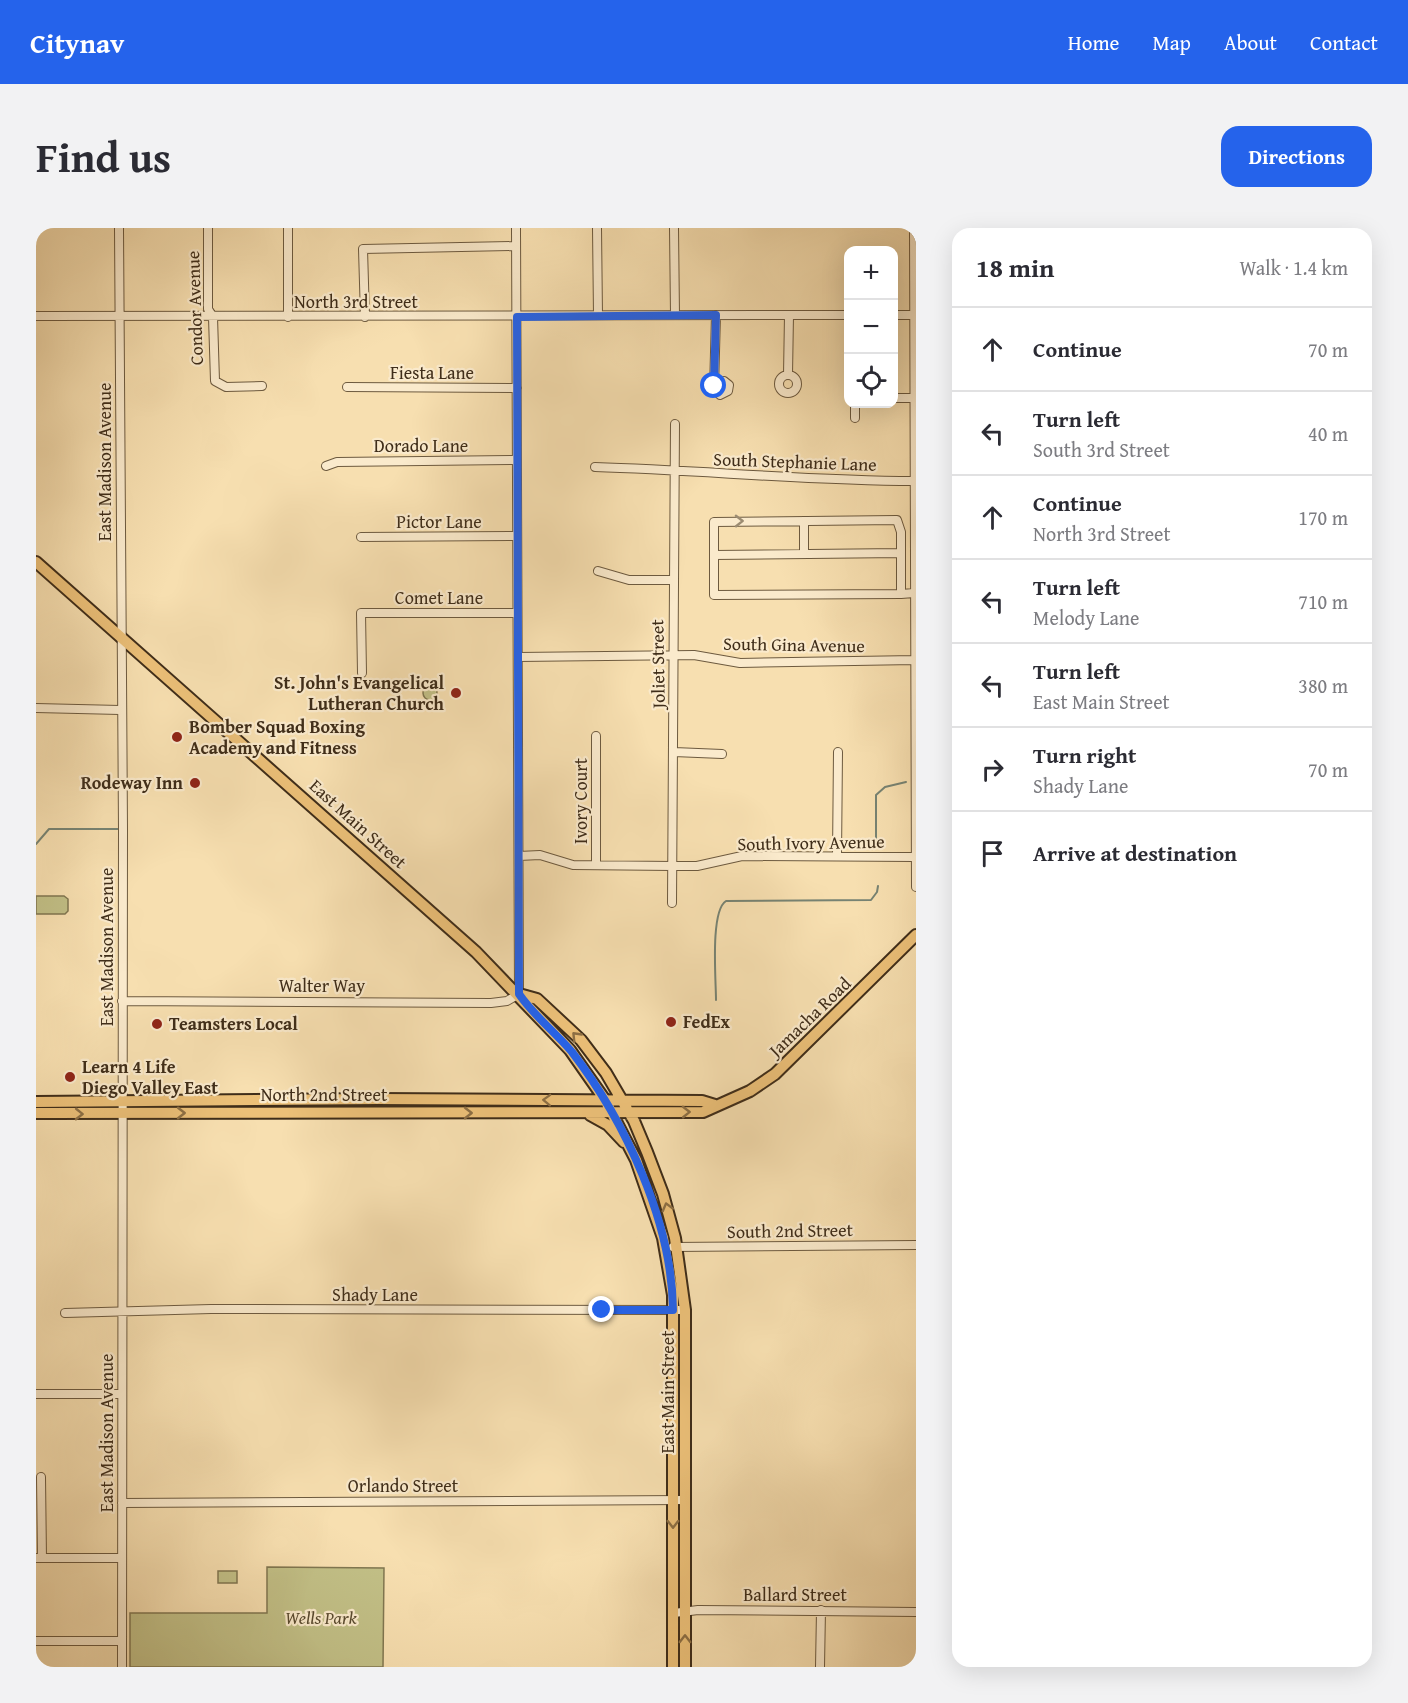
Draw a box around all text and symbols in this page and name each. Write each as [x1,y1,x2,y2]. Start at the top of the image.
text: Citynav [30,22,124,63]
text: Home [1068,27,1119,58]
text: Map [1152,27,1191,58]
text: About [1224,27,1277,58]
text: Contact [1310,27,1378,58]
text: Find us [36,126,171,187]
button: Directions [1221,126,1372,187]
map controls [844,246,898,408]
button: + [844,246,898,300]
text: 18 min [976,248,1054,287]
street label: Condor Avenue [179,250,210,366]
text: Walk · 1.4 km [1239,253,1348,282]
street label: North 3rd Street [294,288,419,315]
button: − [844,300,898,354]
icon: ahead [976,333,1009,366]
text: Continue [1033,333,1122,365]
text: 70 m [1308,335,1348,364]
button: locate [844,354,898,408]
street label: Fiesta Lane [390,359,474,386]
route start [700,372,726,398]
street label: East Madison Avenue [91,383,118,541]
text: Turn left [1033,403,1120,435]
icon: left [976,417,1009,450]
text: 40 m [1308,419,1348,448]
street label: Dorado Lane [374,432,468,459]
text: South 3rd Street [1033,435,1170,464]
street label: South Stephanie Lane [713,445,877,478]
text: Continue [1033,487,1122,519]
icon: ahead [976,501,1009,534]
text: 170 m [1298,503,1348,532]
street label: Pictor Lane [396,508,482,535]
one-way arrow [735,515,744,528]
text: North 3rd Street [1033,519,1171,548]
text: Turn left [1033,571,1120,603]
street label: Comet Lane [395,584,483,611]
icon: left [976,585,1009,618]
text: 710 m [1298,587,1348,616]
text: Melody Lane [1033,603,1139,632]
street label: Joliet Street [643,619,672,711]
street label: South Gina Avenue [723,630,865,659]
text: Turn left [1033,655,1120,687]
place label: St. John's Evangelical Lutheran Church [274,669,444,717]
icon: left [976,669,1009,702]
text: 380 m [1298,671,1348,700]
marker: St. John's Evangelical Lutheran Church [449,686,463,700]
text: East Main Street [1033,687,1170,716]
place label: Bomber Squad Boxing Academy and Fitness [189,713,365,761]
marker: Bomber Squad Boxing Academy and Fitness [170,730,184,744]
text: Turn right [1033,739,1136,771]
icon: right [976,753,1009,786]
text: 70 m [1308,755,1348,784]
street label: Ivory Court [567,757,594,844]
place label: Rodeway Inn [81,769,183,796]
text: Shady Lane [1033,771,1128,800]
street label: East Main Street [304,772,414,875]
marker: Rodeway Inn [188,776,202,790]
street label: South Ivory Avenue [737,828,885,857]
icon: arrive [976,837,1009,870]
text: Arrive at destination [1033,837,1237,869]
street label: East Madison Avenue [93,868,120,1026]
street label: Jamacha Road [761,970,857,1064]
street label: Walter Way [279,972,365,999]
place label: FedEx [683,1008,730,1035]
place label: Teamsters Local [169,1010,298,1037]
marker: FedEx [664,1015,678,1029]
marker: Teamsters Local [150,1017,164,1031]
one-way arrow [572,1033,583,1043]
place label: Learn 4 Life Diego Valley East [82,1053,218,1101]
marker: Learn 4 Life Diego Valley East [63,1070,77,1084]
street label: North 2nd Street [261,1081,388,1108]
one-way arrow [542,1093,551,1106]
one-way arrow [464,1106,473,1119]
one-way arrow [681,1106,690,1119]
one-way arrow [176,1107,185,1119]
one-way arrow [75,1108,84,1120]
one-way arrow [661,1202,674,1212]
street label: South 2nd Street [727,1216,854,1245]
street label: Shady Lane [332,1281,418,1308]
route end [588,1296,614,1322]
street label: East Main Street [654,1330,681,1454]
street label: East Madison Avenue [93,1354,120,1512]
street label: Orlando Street [348,1472,459,1499]
one-way arrow [667,1520,679,1529]
street label: Ballard Street [743,1581,847,1608]
park label: Wells Park [285,1604,358,1631]
one-way arrow [679,1635,691,1644]

